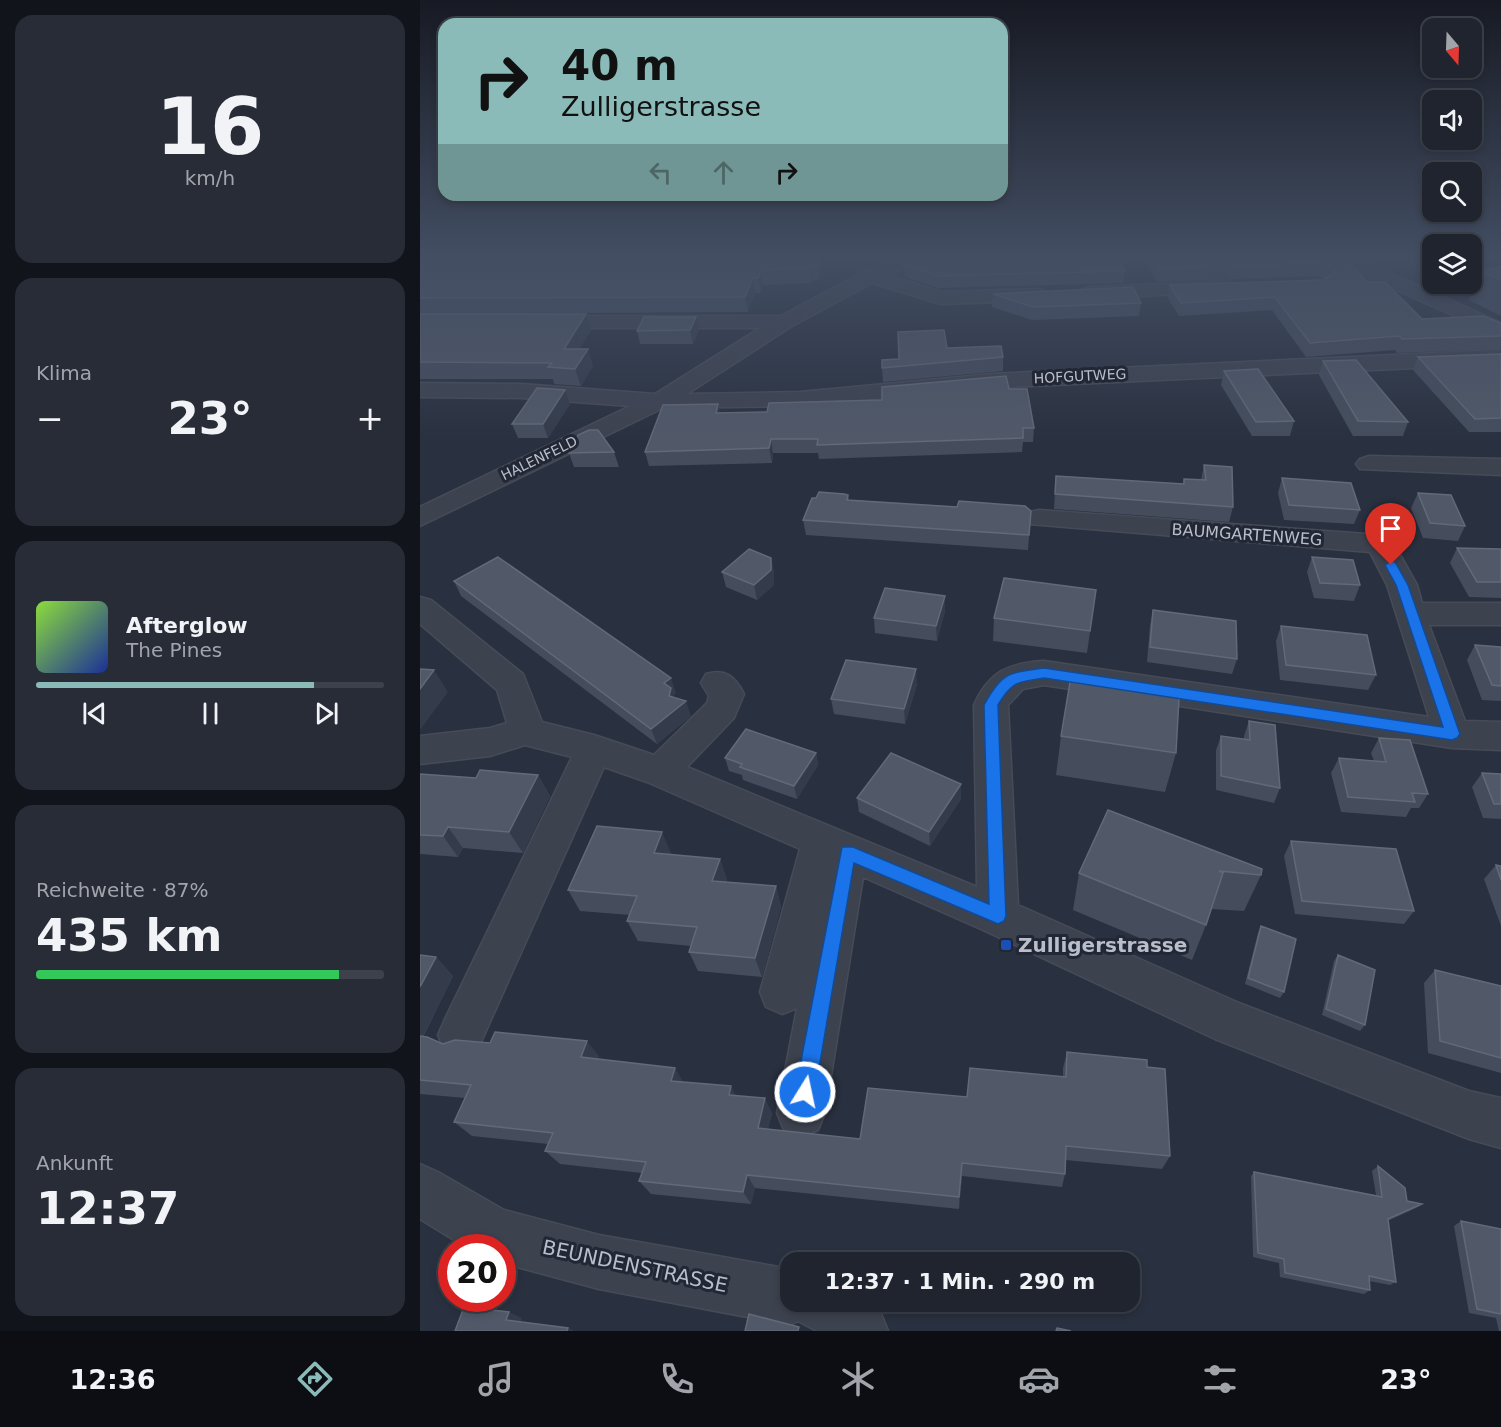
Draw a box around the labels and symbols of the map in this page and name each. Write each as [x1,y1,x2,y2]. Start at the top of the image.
north arrow [1422,18,1482,78]
street label: HOFGUTWEG [1033,366,1127,386]
street label: HALENFELD [498,433,580,483]
pin [1365,503,1416,565]
street label: BAUMGARTENWEG [1171,520,1323,549]
place label: Zulligerstrasse [1018,933,1187,957]
marker: Zulligerstrasse [999,938,1013,952]
position arrow [773,1060,837,1124]
speed limit sign: 20 [438,1234,516,1312]
street label: BEUNDENSTRASSE [540,1235,730,1297]

